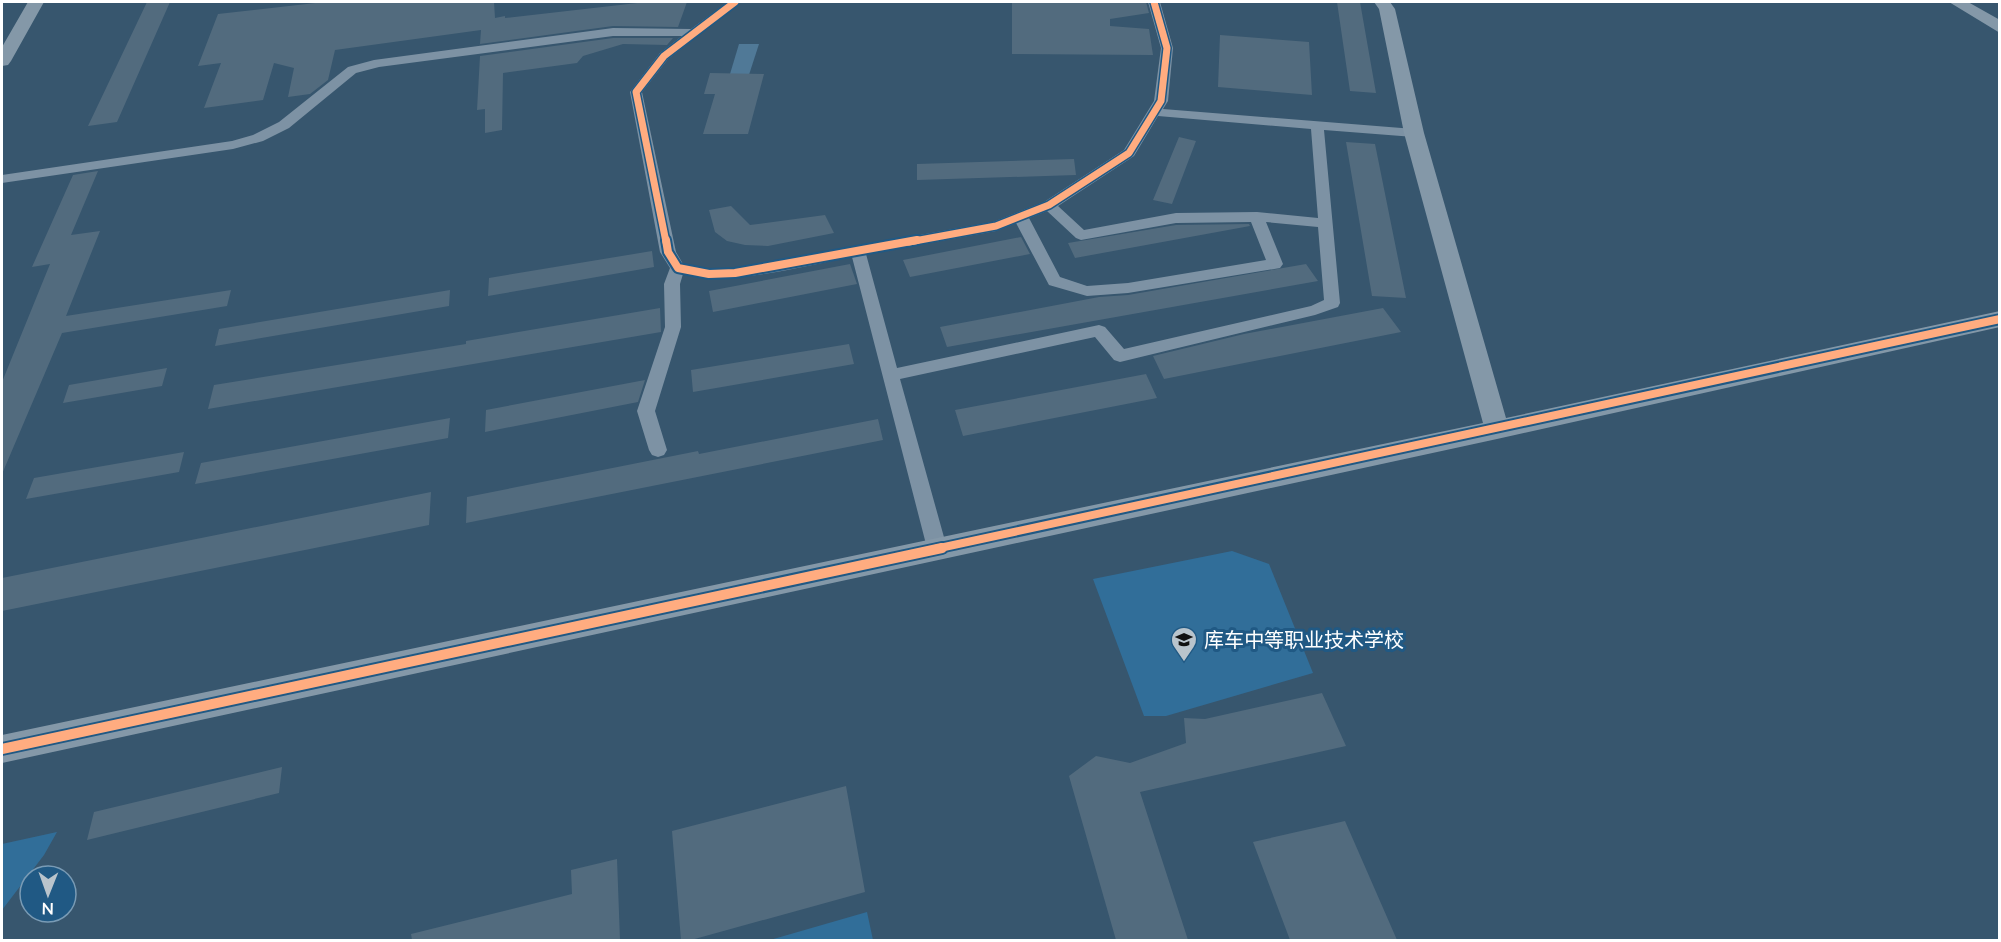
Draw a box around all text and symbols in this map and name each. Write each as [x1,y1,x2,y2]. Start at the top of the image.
school or university icon: 库车中等职业技术学校 [1169,625,1199,663]
place label: 库车中等职业技术学校 [1204,627,1404,651]
north arrow [18,864,78,924]
text: N [41,900,54,919]

